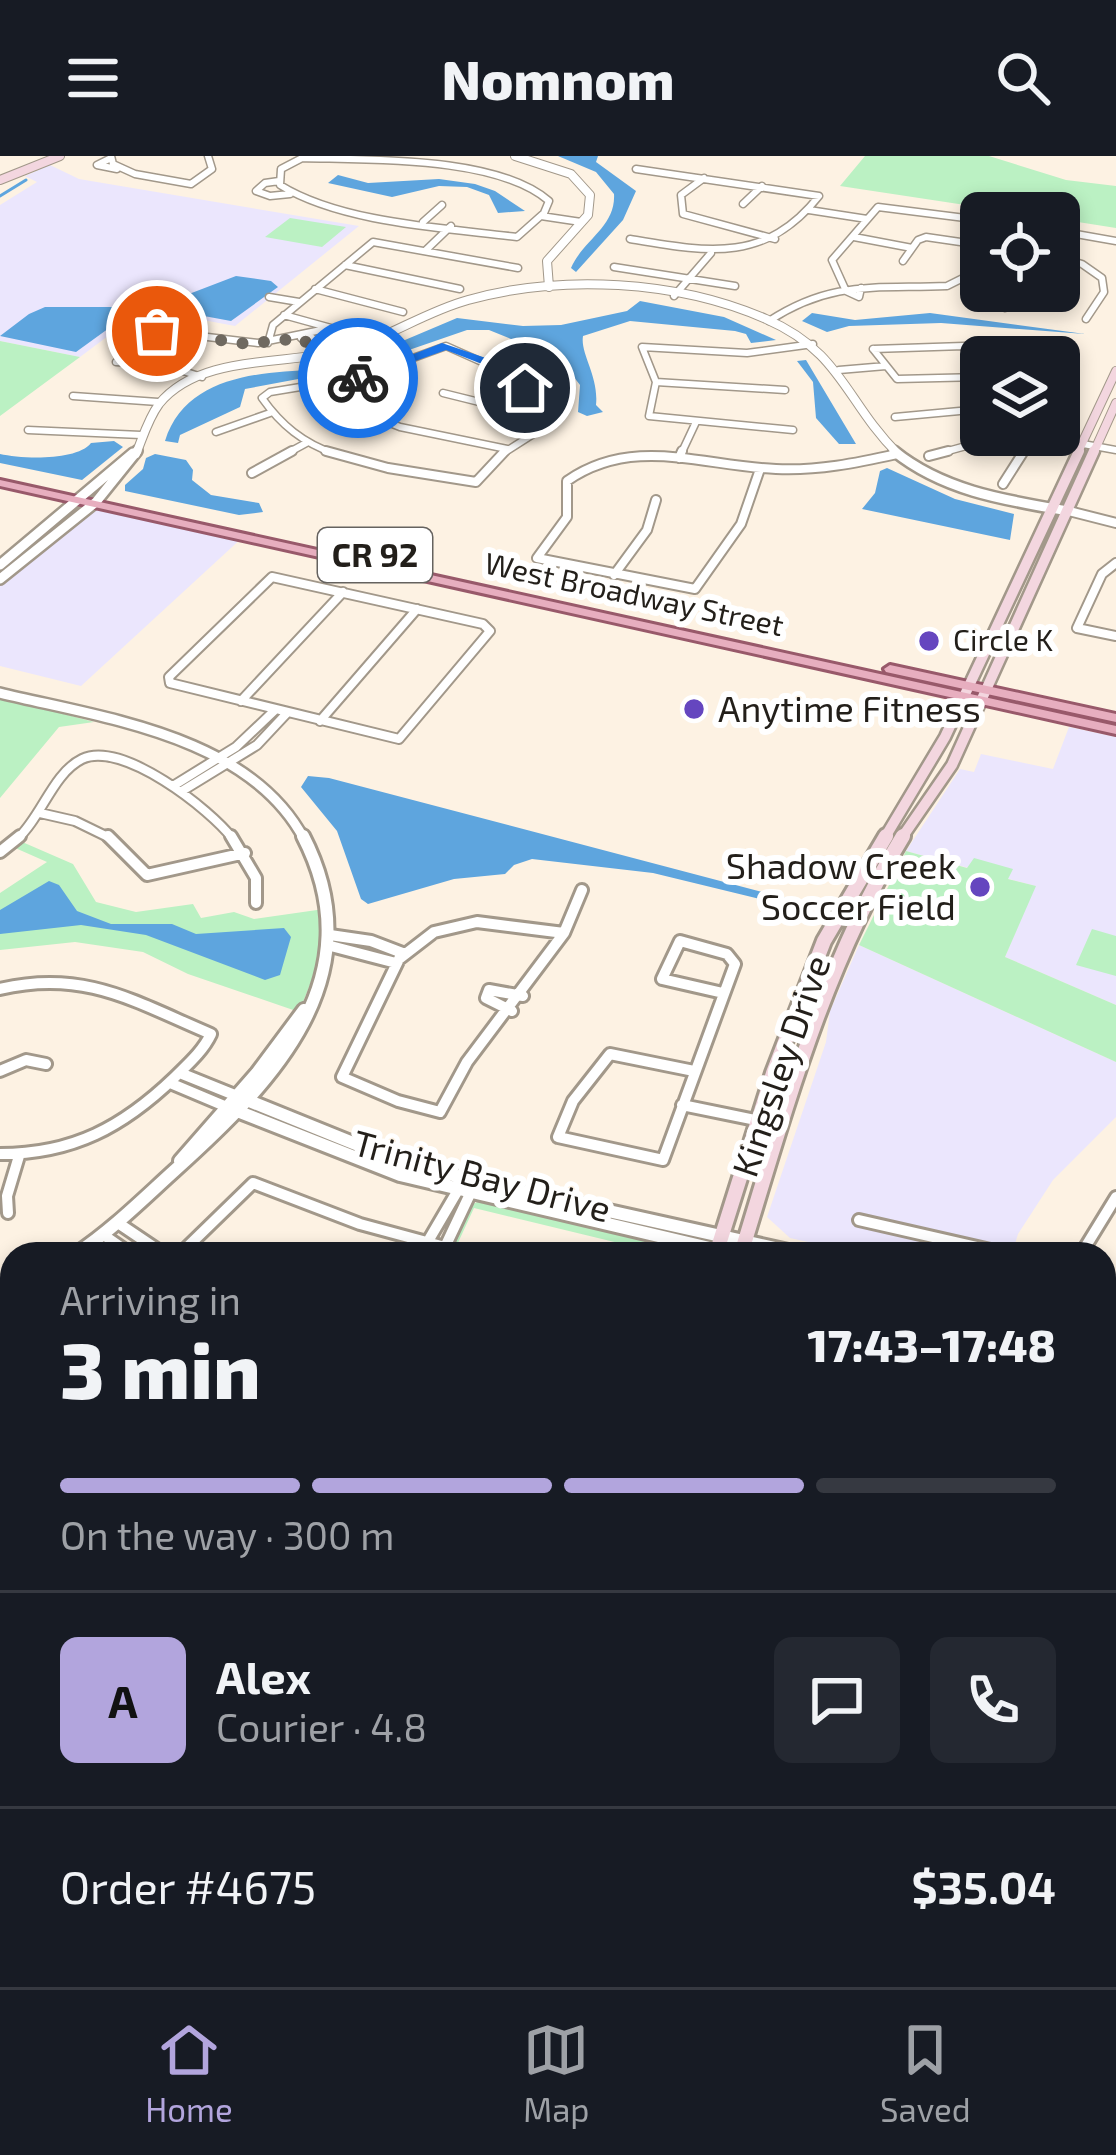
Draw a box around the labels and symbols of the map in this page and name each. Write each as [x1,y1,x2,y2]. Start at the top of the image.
pin [106,280,208,382]
courier [298,318,418,438]
pin [474,337,576,439]
road number: CR 92 [318,528,432,582]
street label: West Broadway Street [482,544,787,642]
place label: Circle K [953,621,1054,657]
marker: Circle K [916,628,942,654]
place label: Anytime Fitness [718,686,981,729]
marker: Anytime Fitness [681,696,707,722]
place label: Shadow Creek Soccer Field [726,843,956,927]
marker: Shadow Creek Soccer Field [967,874,993,900]
street label: Kingsley Drive [722,949,838,1182]
street label: Trinity Bay Drive [349,1120,616,1230]

